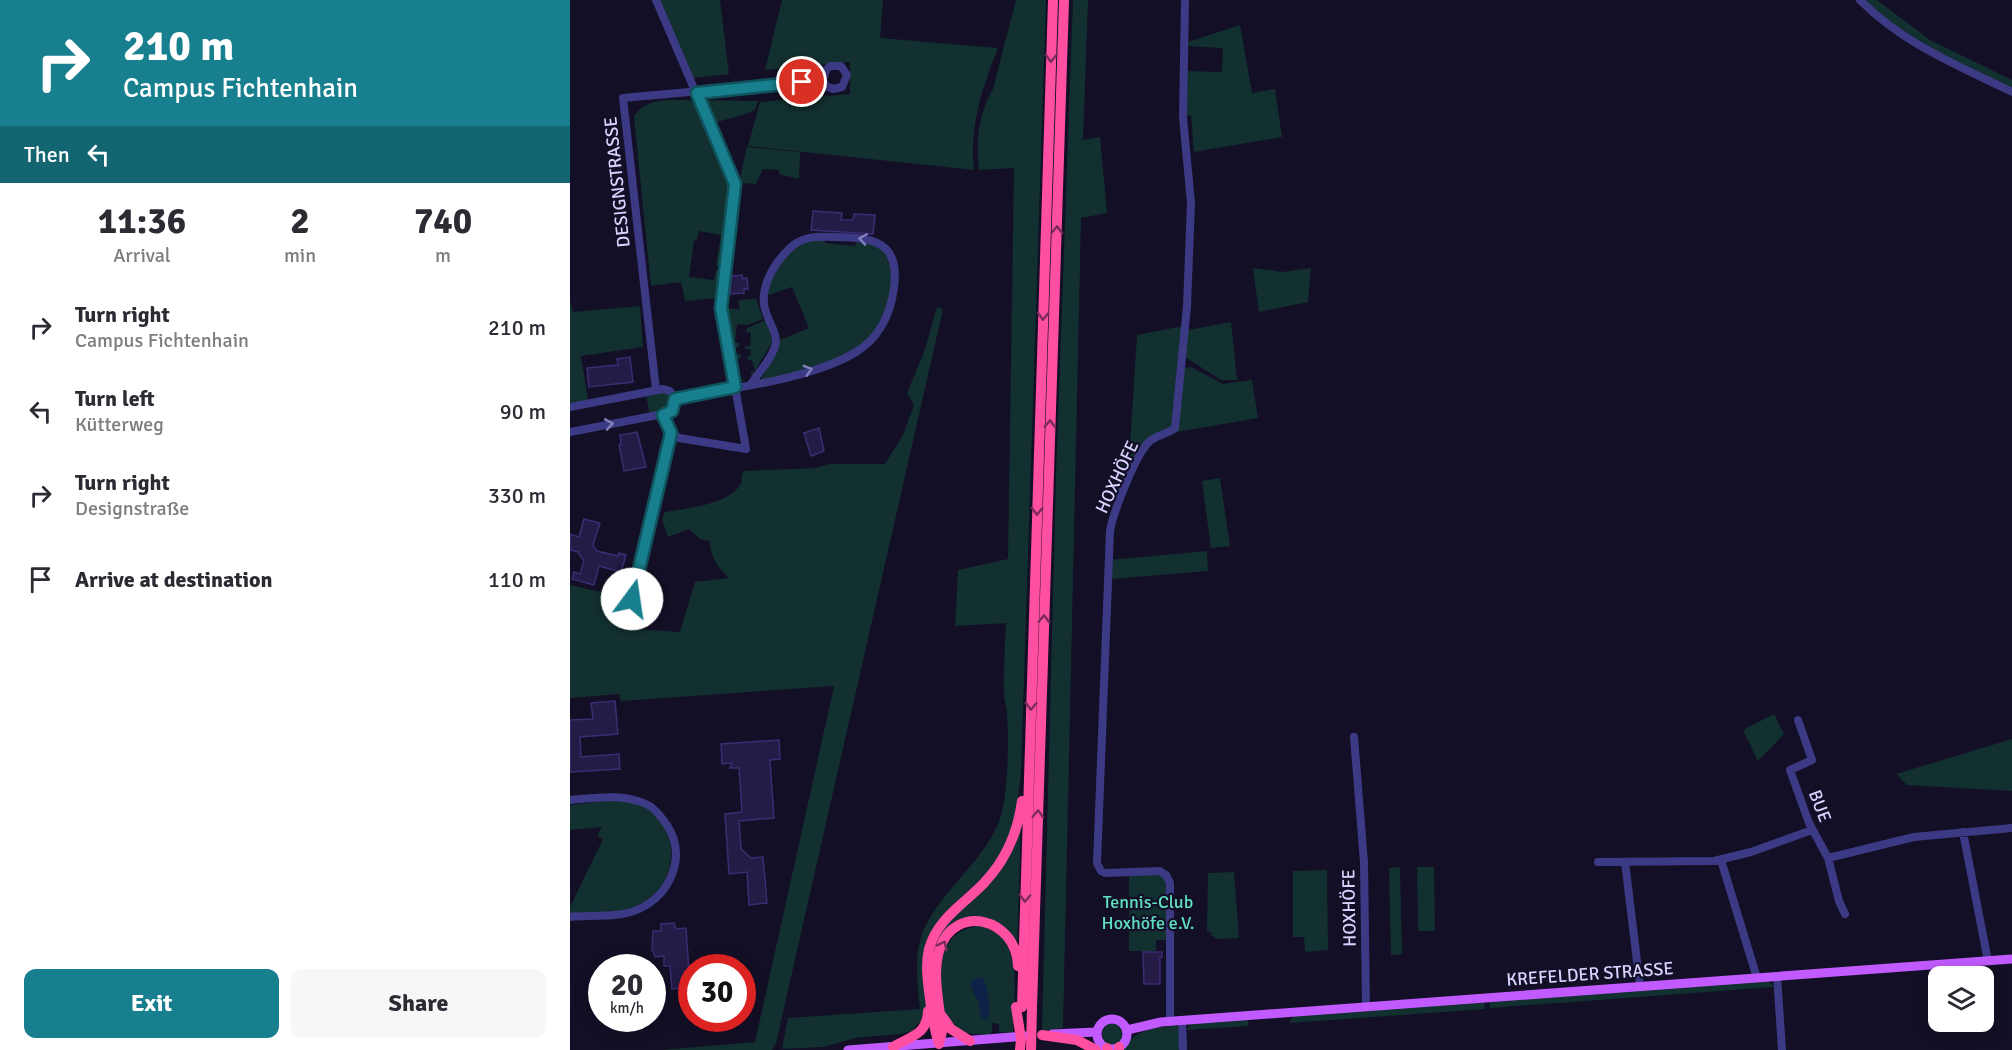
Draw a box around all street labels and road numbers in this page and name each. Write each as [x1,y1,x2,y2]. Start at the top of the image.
street label: DESIGNSTRASSE [599,116,635,248]
street label: HOXHÖFE [1091,437,1143,517]
street label: BUE [1804,787,1836,825]
street label: HOXHÖFE [1337,869,1361,947]
street label: KREFELDER STRASSE [1506,957,1674,991]

